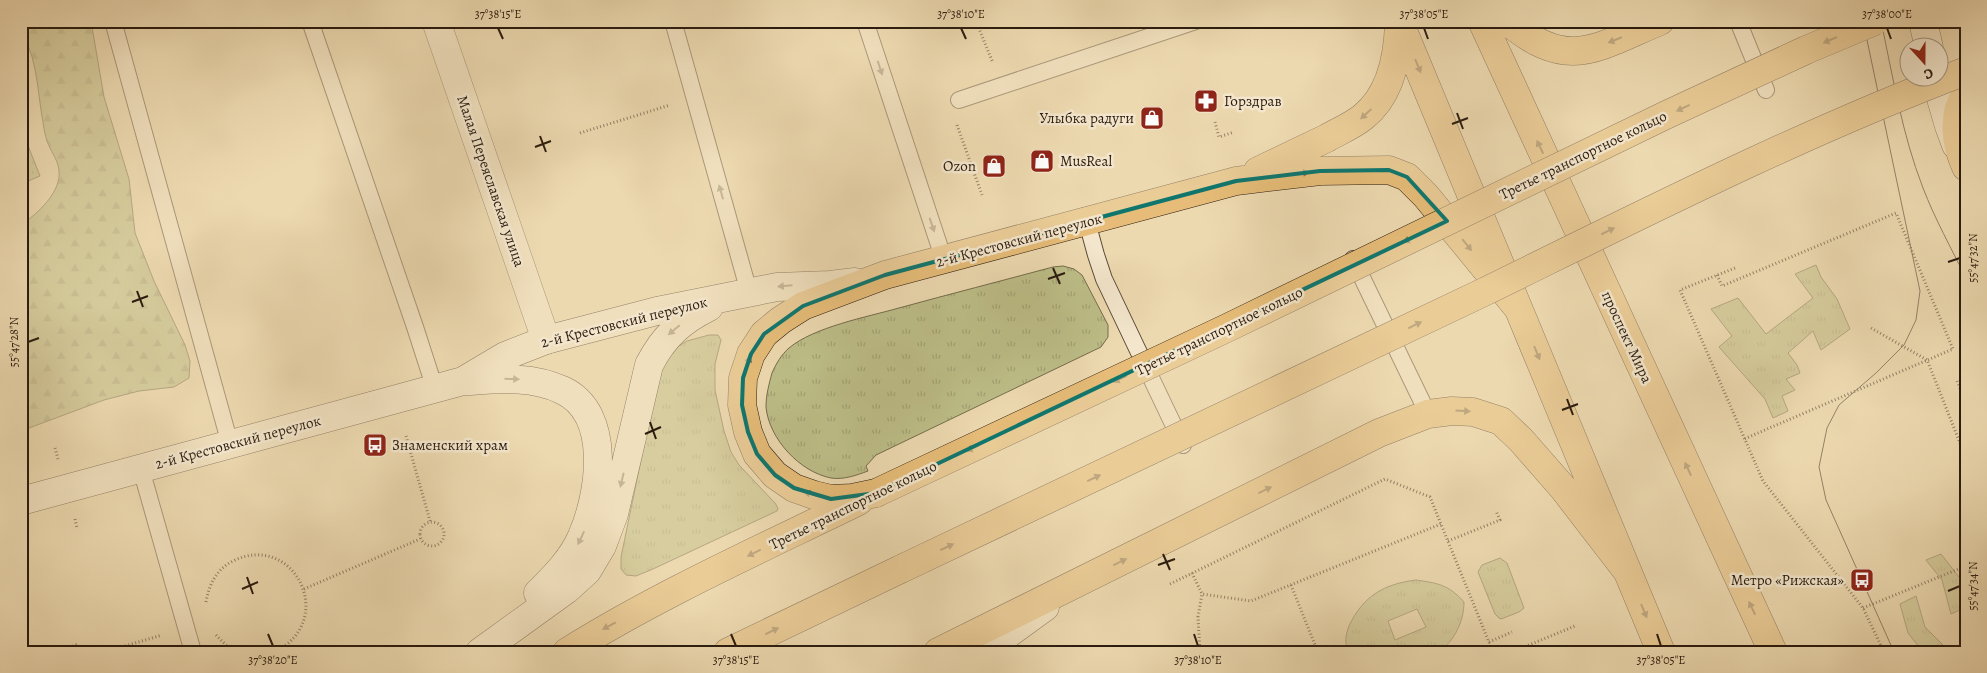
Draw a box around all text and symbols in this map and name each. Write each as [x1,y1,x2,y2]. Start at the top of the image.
text: 37°38'15"E [475,6,521,22]
text: 37°38'10"E [937,6,985,22]
text: 37°38'05"E [1400,6,1448,22]
text: 37°38'00"E [1862,6,1912,22]
one-way arrow [1608,36,1622,44]
one-way arrow [1823,36,1837,44]
north arrow [1900,38,1950,88]
one-way arrow [1414,59,1422,73]
one-way arrow [877,60,884,75]
text: С [1921,63,1936,84]
pharmacy icon: Горздрав [1193,88,1219,114]
place label: Горздрав [1224,91,1282,111]
street label: Малая Переяславская улица [452,92,530,270]
one-way arrow [1676,104,1690,112]
shop icon: Улыбка радуги [1139,105,1165,131]
street label: Третье транспортное кольцо [1496,106,1670,204]
place label: Улыбка радуги [1040,108,1134,128]
one-way arrow [1360,108,1372,120]
one-way arrow [1535,140,1543,154]
shop icon: MusReal [1029,148,1055,174]
place label: MusReal [1060,151,1113,171]
shop icon: Ozon [981,153,1007,179]
place label: Ozon [943,156,976,176]
one-way arrow [1294,169,1310,177]
one-way arrow [717,184,725,200]
street label: 2-й Крестовский переулок [934,208,1104,272]
one-way arrow [929,218,936,233]
one-way arrow [1601,227,1615,235]
text: 55°47'32"N [1965,233,1981,283]
one-way arrow [1403,235,1417,243]
one-way arrow [1461,239,1472,252]
one-way arrow [777,282,793,290]
street label: Третье транспортное кольцо [1132,282,1306,380]
street label: проспект Мира [1597,288,1657,386]
street label: 2-й Крестовский переулок [539,292,710,352]
text: 55°47'28"N [6,317,22,367]
one-way arrow [1408,321,1422,329]
one-way arrow [668,324,681,335]
one-way arrow [1533,346,1541,361]
one-way arrow [744,356,752,371]
one-way arrow [504,375,520,383]
one-way arrow [1113,375,1127,383]
one-way arrow [1455,408,1471,416]
street label: 2-й Крестовский переулок [153,410,323,474]
bus stop icon: Знаменский храм [362,432,388,458]
place label: Знаменский храм [392,435,508,455]
one-way arrow [966,444,980,452]
street label: Третье транспортное кольцо [766,456,940,554]
one-way arrow [1684,462,1692,476]
one-way arrow [618,473,626,488]
one-way arrow [1087,473,1102,482]
one-way arrow [1258,485,1272,493]
one-way arrow [804,489,819,497]
one-way arrow [576,531,584,545]
one-way arrow [940,543,955,551]
one-way arrow [747,549,761,557]
one-way arrow [1112,557,1127,566]
text: 55°47'34"N [1965,561,1981,611]
bus stop icon: Метро «Рижская» [1849,567,1875,593]
place label: Метро «Рижская» [1731,570,1845,590]
one-way arrow [1748,601,1756,615]
one-way arrow [1640,604,1648,619]
one-way arrow [602,622,616,631]
one-way arrow [765,626,779,634]
text: 37°38'20"E [248,652,298,668]
text: 37°38'15"E [713,652,759,668]
text: 37°38'10"E [1174,652,1222,668]
text: 37°38'05"E [1637,652,1685,668]

